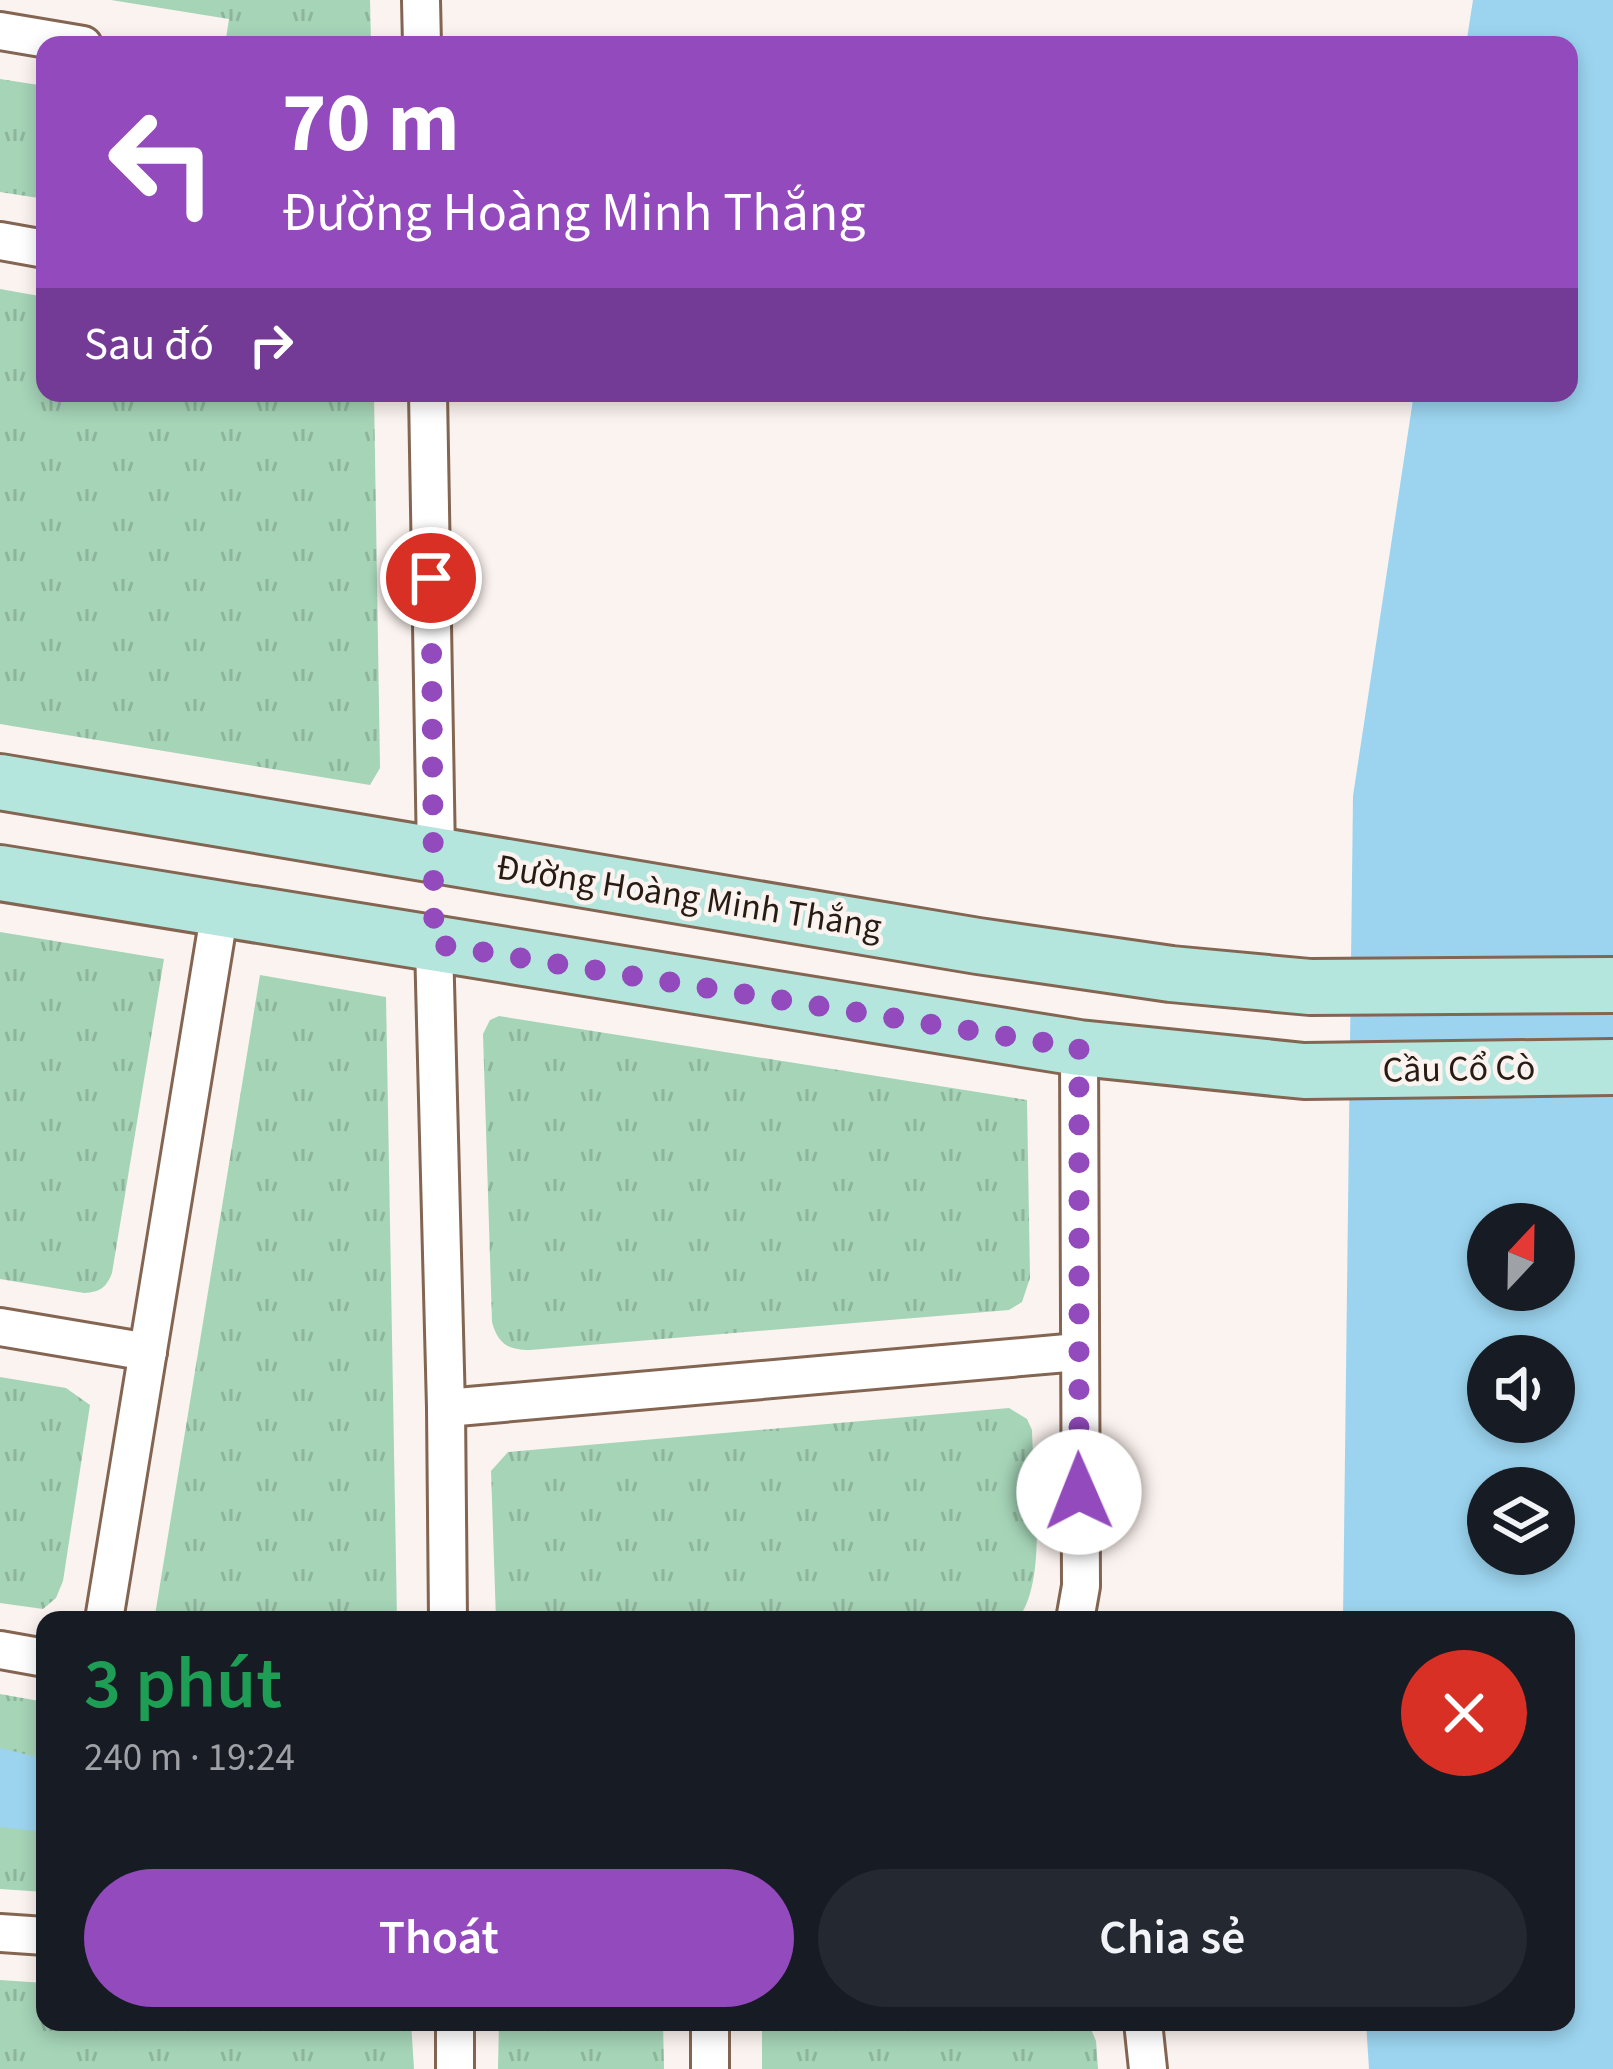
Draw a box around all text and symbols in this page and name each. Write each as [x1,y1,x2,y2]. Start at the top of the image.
text: 70 m [282,64,460,184]
icon: left [84,84,240,240]
text: Đường Hoàng Minh Thắng [282,175,866,252]
icon: right [238,312,304,378]
text: Sau đó [84,313,214,377]
pin [380,527,482,629]
icon: arrive [398,545,464,611]
street label: Đường Hoàng Minh Thắng [493,841,885,953]
street label: Cầu Cổ Cò [1382,1042,1536,1096]
north arrow [1467,1203,1575,1311]
map controls [1467,1203,1575,1575]
button: sound [1467,1335,1575,1443]
position arrow [1016,1429,1142,1555]
button: layers [1467,1467,1575,1575]
text: 3 phút [84,1633,282,1736]
button: close [1401,1650,1527,1776]
text: 240 m · 19:24 [84,1730,295,1786]
button: Thoát [84,1869,794,2007]
button: Chia sẻ [818,1869,1527,2007]

